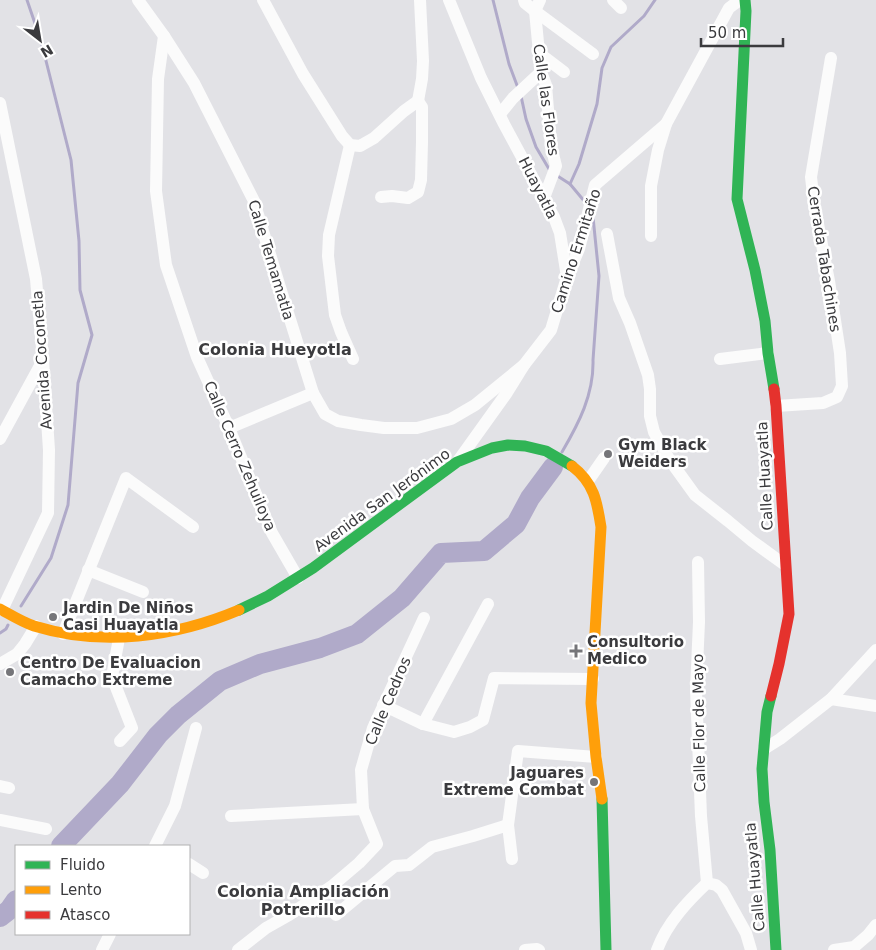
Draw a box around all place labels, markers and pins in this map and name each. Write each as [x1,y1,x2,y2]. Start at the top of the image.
place label: Gym Black Weiders [618,436,708,471]
marker: Gym Black Weiders [602,448,614,460]
place label: Jardin De Niños Casi Huayatla [62,599,193,634]
marker: Jardin De Niños Casi Huayatla [47,611,59,623]
place label: Consultorio Medico [587,633,684,668]
marker: Consultorio Medico [569,644,583,658]
place label: Centro De Evaluacion Camacho Extreme [20,654,201,689]
marker: Centro De Evaluacion Camacho Extreme [4,666,16,678]
place label: Jaguares Extreme Combat [443,764,584,799]
marker: Jaguares Extreme Combat [588,776,600,788]

